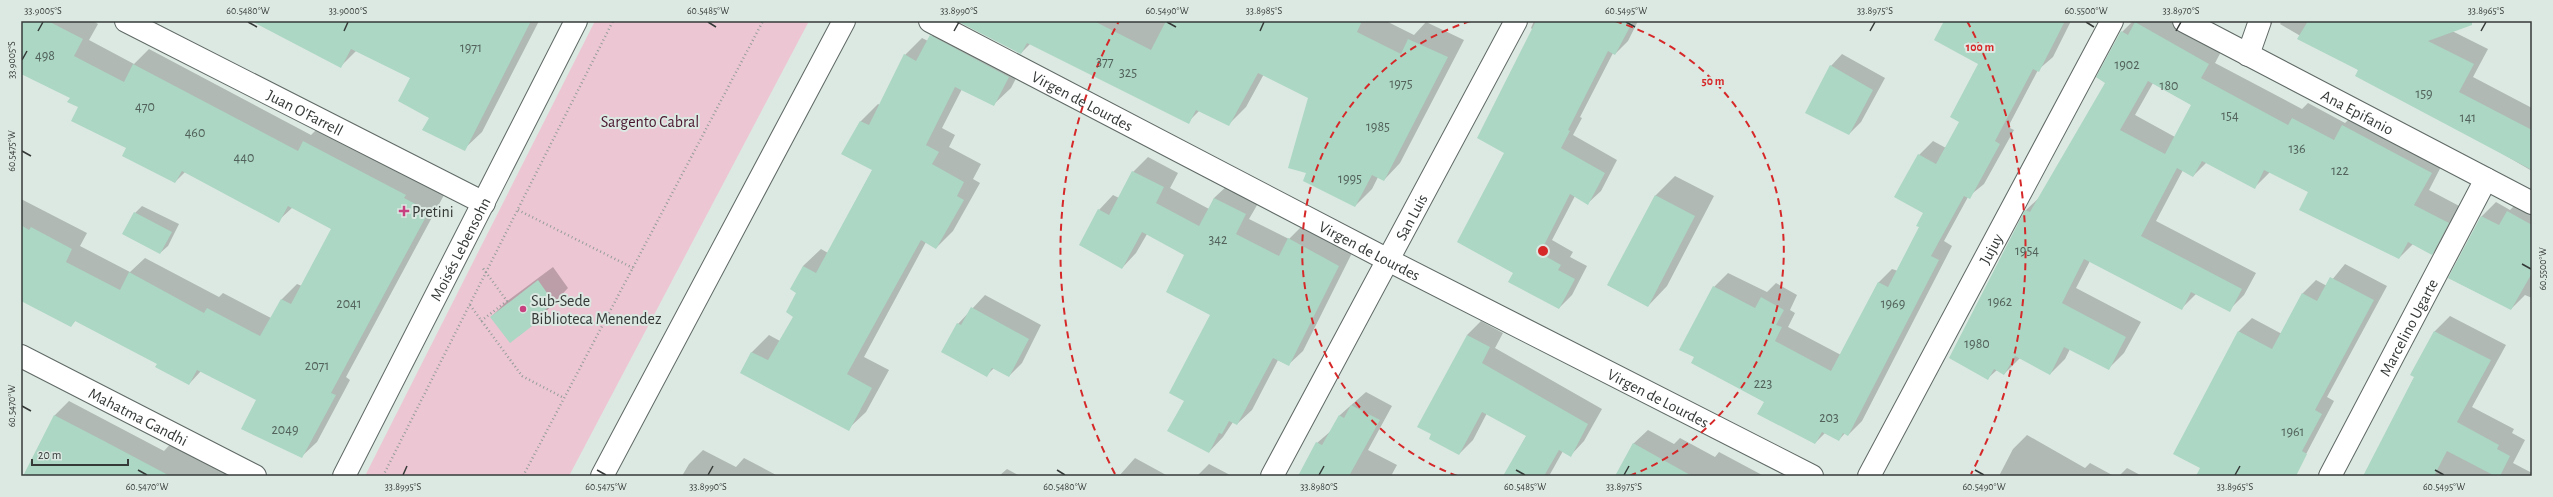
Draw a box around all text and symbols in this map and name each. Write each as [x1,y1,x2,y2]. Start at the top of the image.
text: 33.9005°S [24,6,62,16]
text: 60.5480°W [226,6,270,16]
text: 33.9000°S [329,6,368,16]
text: 60.5485°W [687,6,729,16]
text: 33.8990°S [940,6,978,16]
text: 60.5490°W [1145,6,1189,16]
text: 33.8985°S [1246,6,1283,16]
text: 60.5495°W [1605,6,1647,16]
text: 33.8975°S [1857,6,1893,16]
text: 60.5500°W [2064,6,2108,16]
text: 33.8970°S [2162,6,2200,16]
text: 33.8965°S [2468,6,2505,16]
text: 33.9005°S [7,41,17,79]
house number: 1971 [460,41,482,55]
text: 100 m [1966,41,1994,53]
house number: 498 [35,49,55,63]
house number: 377 [1096,55,1114,69]
house number: 1902 [2114,58,2140,72]
house number: 325 [1119,66,1137,80]
street label: Virgen de Lourdes [1029,69,1135,134]
text: 50 m [1702,75,1725,87]
house number: 1975 [1389,77,1413,91]
house number: 180 [2160,79,2178,93]
street label: Juan O'Farrell [264,87,345,139]
street label: Ana Epifanio [2318,87,2396,138]
house number: 159 [2415,87,2433,101]
house number: 470 [135,100,155,114]
house number: 154 [2221,109,2239,123]
house number: 141 [2460,111,2476,125]
park label: Sargento Cabral [601,114,699,130]
house number: 1985 [1366,120,1390,134]
house number: 460 [185,126,205,140]
text: 60.5475°W [7,130,17,172]
house number: 136 [2288,142,2306,156]
house number: 440 [234,151,254,165]
house number: 122 [2331,164,2349,178]
house number: 1995 [1338,172,1362,186]
street label: San Luis [1393,192,1431,243]
street label: Moisés Lebensohn [428,195,494,304]
place label: Pretini [412,204,454,220]
marker: Pretini [399,206,409,216]
street label: Virgen de Lourdes [1316,218,1423,284]
street label: Jujuy [1977,231,2007,267]
house number: 342 [1209,233,1227,247]
centre of rings [1536,244,1550,258]
house number: 1954 [2015,244,2039,258]
text: 60.5500°W [2538,247,2548,291]
street label: Marcelino Ugarte [2377,277,2441,379]
place label: Sub-Sede Biblioteca Menendez [531,293,662,327]
house number: 1962 [1988,295,2012,309]
house number: 2041 [336,297,362,311]
house number: 1969 [1881,297,1905,311]
marker: Sub-Sede Biblioteca Menendez [518,304,528,314]
house number: 1980 [1964,337,1990,351]
house number: 2071 [305,359,329,373]
street label: Virgen de Lourdes [1605,366,1711,431]
house number: 223 [1754,377,1772,391]
text: 60.5470°W [7,385,17,427]
street label: Mahatma Gandhi [86,385,190,449]
house number: 203 [1819,411,1839,425]
house number: 2049 [271,423,299,437]
house number: 1961 [2282,425,2304,439]
scale bar [32,441,128,467]
text: 20 m [38,449,61,461]
text: 60.5470°W [126,482,168,492]
text: 33.8995°S [385,482,422,492]
text: 60.5475°W [585,482,627,492]
text: 33.8990°S [689,482,727,492]
text: 60.5480°W [1043,482,1087,492]
text: 33.8980°S [1300,482,1338,492]
text: 60.5485°W [1504,482,1546,492]
text: 33.8975°S [1606,482,1642,492]
text: 60.5490°W [1962,482,2006,492]
text: 33.8965°S [2217,482,2254,492]
text: 60.5495°W [2423,482,2465,492]

